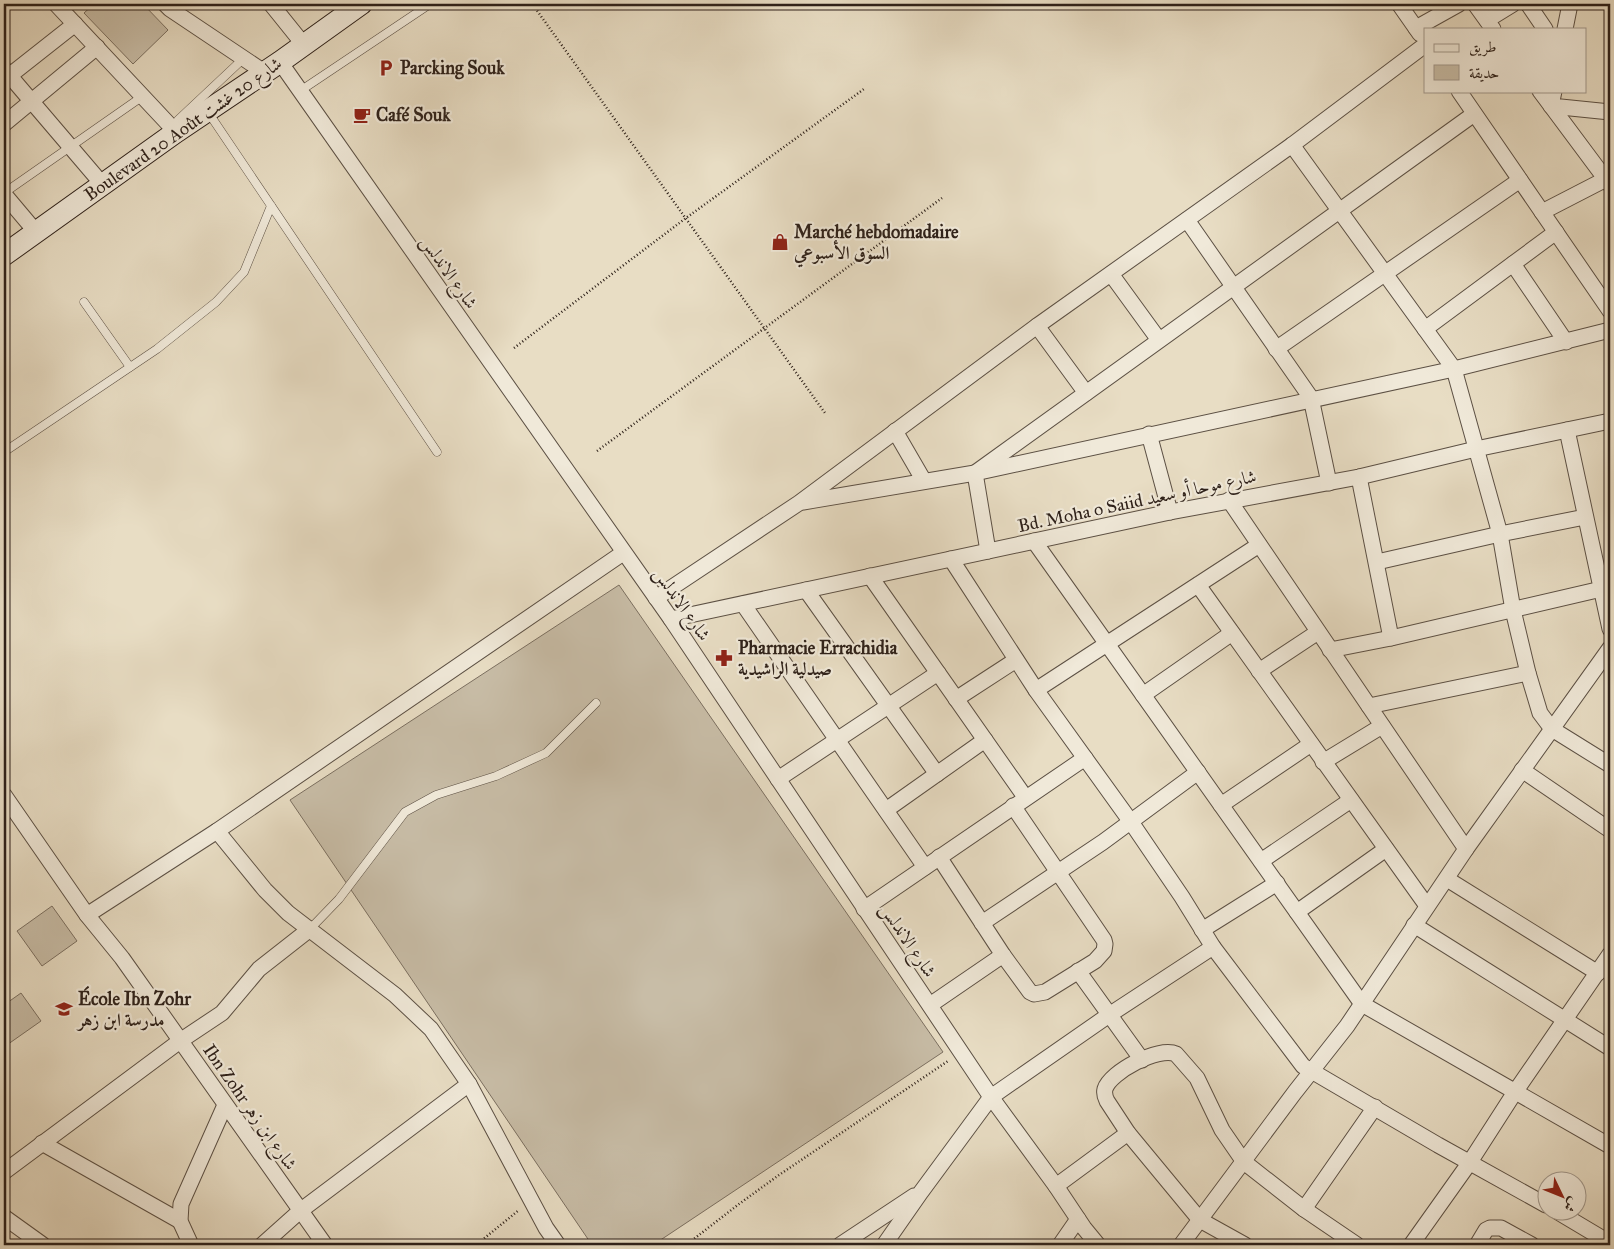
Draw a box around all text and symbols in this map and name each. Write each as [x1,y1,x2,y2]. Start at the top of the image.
legend [1424,28,1586,92]
text: طريق [1469,38,1496,57]
street label: Boulevard 20 Août شارع 20 غشت [80,52,288,209]
place label: Parcking Souk [400,57,505,80]
parking icon: Parcking Souk [376,58,396,78]
text: حديقة [1469,64,1499,82]
place label: Café Souk [376,104,451,126]
cafe icon: Café Souk [352,105,372,125]
place label: Marché hebdomadaire السوق الأسبوعي [793,221,959,268]
street label: شارع الاندلس [412,231,482,315]
shop icon: Marché hebdomadaire السوق الأسبوعي [770,232,790,252]
street label: Bd. Moha o Saiid شارع موحا أو سعيد [1015,463,1259,541]
street label: شارع الاندلس [645,563,715,647]
place label: Pharmacie Errachidia صيدلية الراشيدية [738,637,898,680]
pharmacy icon: Pharmacie Errachidia صيدلية الراشيدية [714,648,734,668]
street label: شارع الاندلس [872,899,941,984]
place label: École Ibn Zohr مدرسة ابن زهر [76,985,192,1032]
school or university icon: École Ibn Zohr مدرسة ابن زهر [54,999,74,1019]
street label: Ibn Zohr شارع ابن زهر [195,1040,302,1177]
north arrow [1536,1172,1586,1222]
text: ش [1560,1194,1582,1215]

